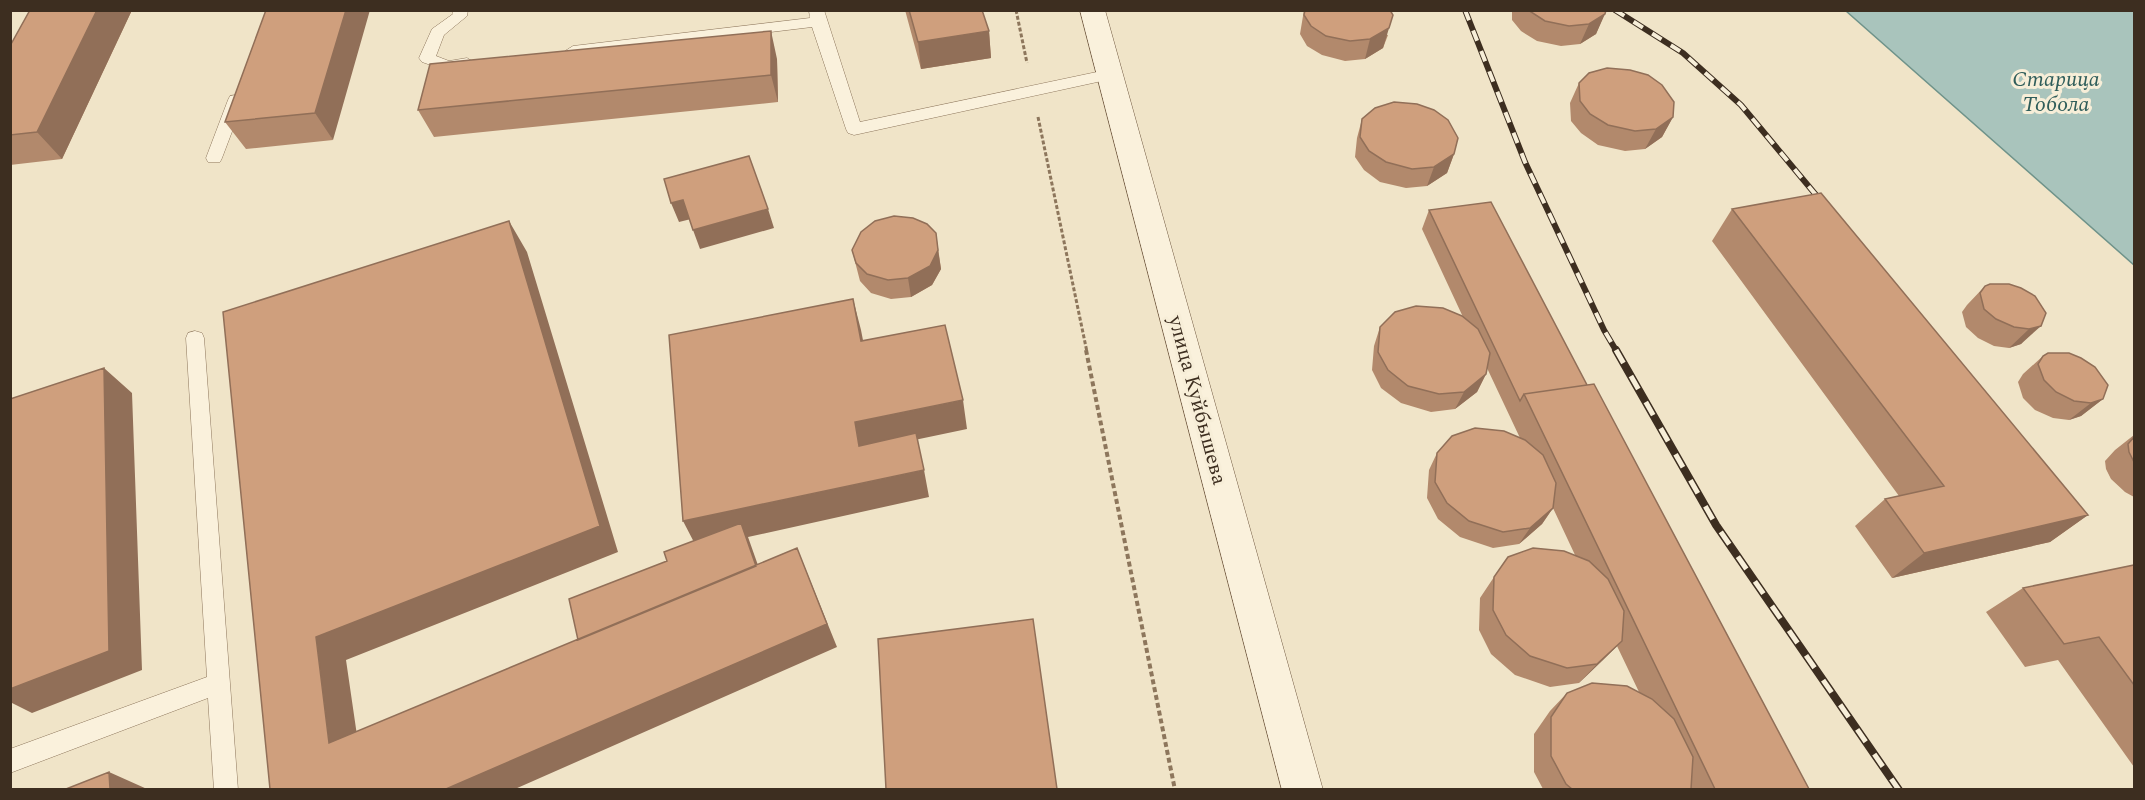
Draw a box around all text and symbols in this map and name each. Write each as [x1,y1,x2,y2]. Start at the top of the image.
water label: Старица Тобола [2012,63,2100,121]
street label: улица Куйбышева [1159,311,1235,489]

